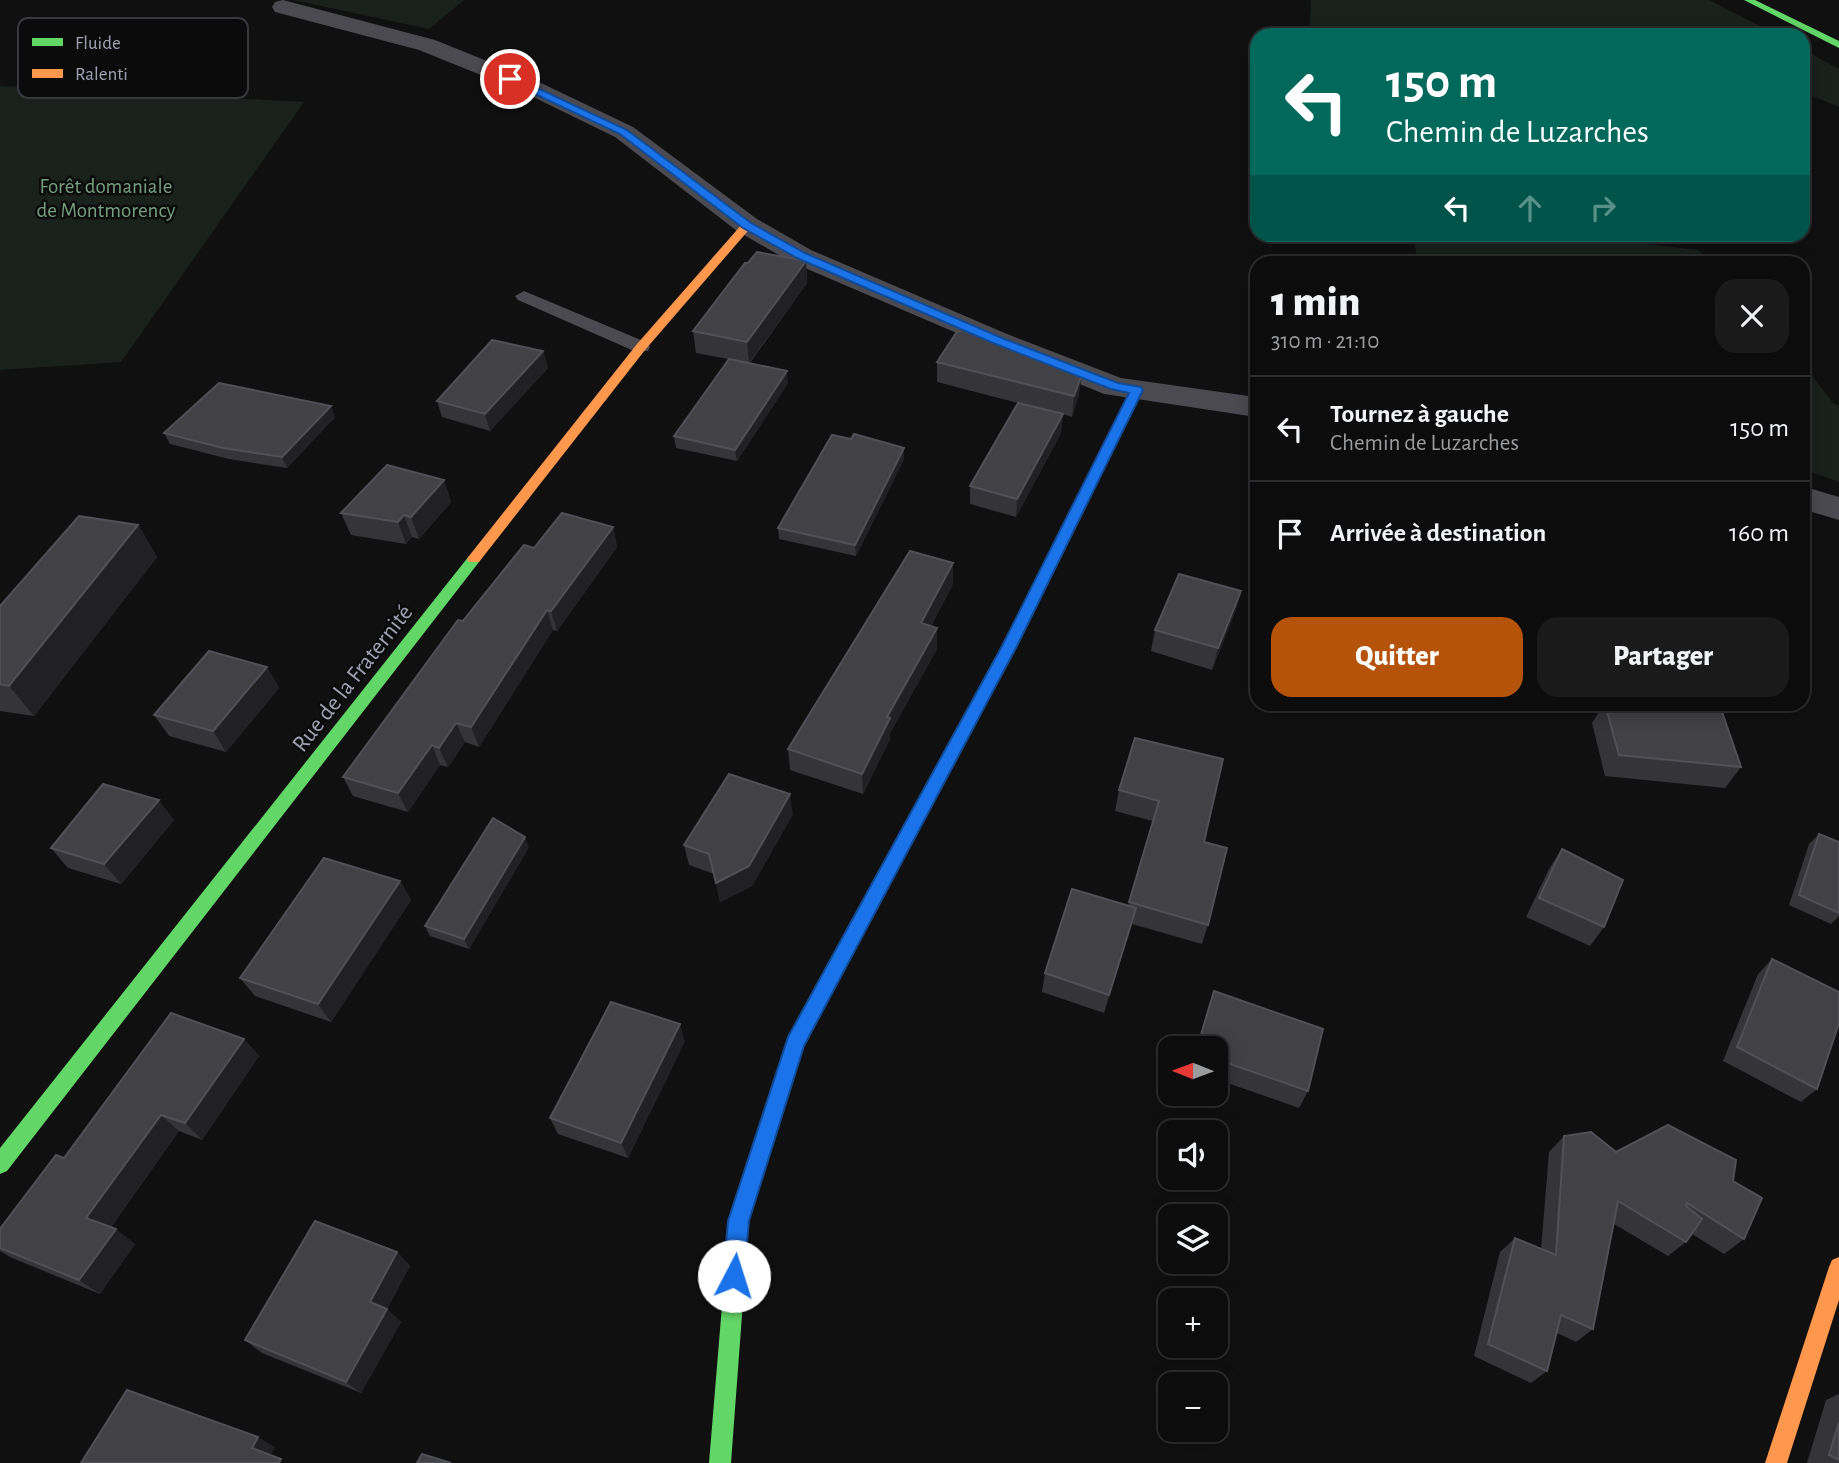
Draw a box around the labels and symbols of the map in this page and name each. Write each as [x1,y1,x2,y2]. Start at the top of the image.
legend [18,18,248,98]
text: Fluide [75,34,121,53]
pin [480,49,540,109]
text: Ralenti [75,65,128,84]
park label: Forêt domaniale de Montmorency [36,176,176,221]
street label: Rue de la Fraternité [288,601,417,757]
north arrow [1158,1036,1228,1106]
position arrow [697,1239,771,1313]

